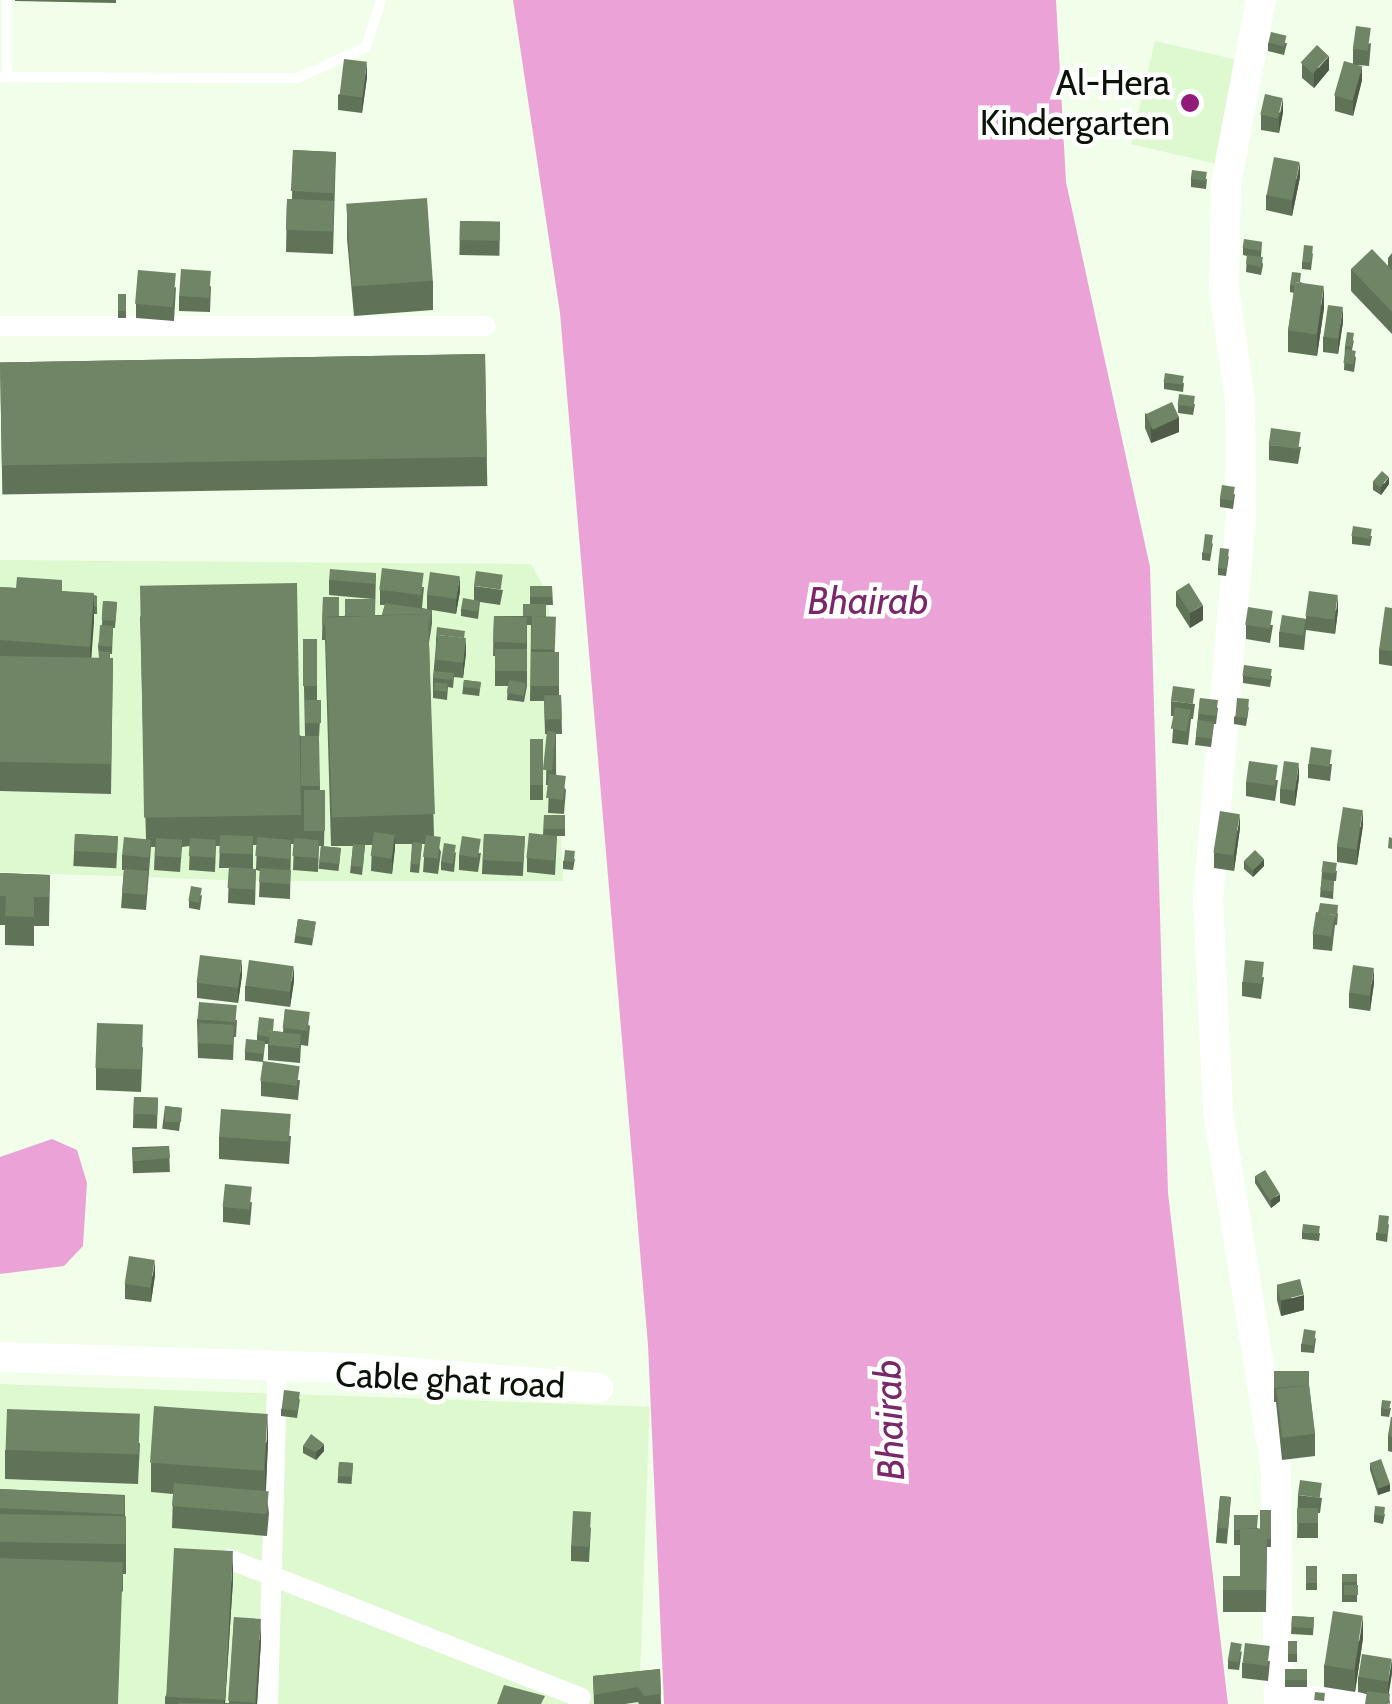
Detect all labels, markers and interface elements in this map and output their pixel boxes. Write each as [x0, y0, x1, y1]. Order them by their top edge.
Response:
place label: Al-Hera Kindergarten [980, 62, 1170, 144]
marker: Al-Hera Kindergarten [1179, 92, 1201, 114]
water label: Bhairab [808, 578, 928, 624]
street label: Cable ghat road [334, 1353, 566, 1407]
water label: Bhairab [864, 1359, 914, 1481]

